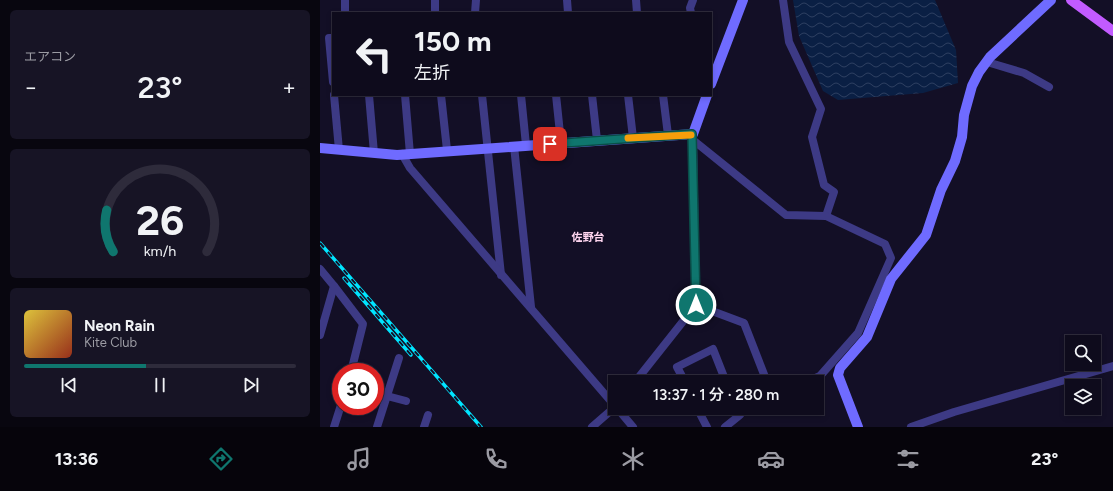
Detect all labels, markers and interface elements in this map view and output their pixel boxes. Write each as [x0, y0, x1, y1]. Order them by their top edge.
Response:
text: 150 m [414, 24, 491, 58]
icon: left [348, 28, 400, 80]
text: エアコン [24, 49, 76, 64]
text: 左折 [414, 62, 450, 84]
text: 23° [138, 69, 182, 106]
text: − [24, 74, 38, 101]
text: + [282, 74, 296, 101]
pin [533, 127, 567, 161]
icon: arrive [539, 133, 561, 155]
text: 26 [136, 194, 184, 244]
district label: 佐野台 [572, 231, 605, 244]
text: km/h [144, 241, 176, 259]
position arrow [675, 284, 717, 326]
text: Neon Rain [84, 317, 155, 335]
text: Kite Club [84, 335, 137, 350]
map controls [1065, 335, 1101, 415]
button: search [1065, 335, 1101, 371]
speed limit sign: 30 [332, 363, 384, 415]
icon: previous [58, 374, 80, 396]
icon: pause [149, 374, 171, 396]
icon: next [240, 374, 262, 396]
button: layers [1065, 379, 1101, 415]
text: 13:37 · 1 分 · 280 m [653, 386, 779, 404]
icon: directions [207, 445, 235, 473]
icon: music [345, 445, 373, 473]
icon: phone [482, 445, 510, 473]
icon: climate [619, 445, 647, 473]
icon: car [757, 445, 785, 473]
icon: filters [894, 445, 922, 473]
text: 13:36 [55, 448, 98, 470]
text: 23° [1031, 448, 1058, 470]

